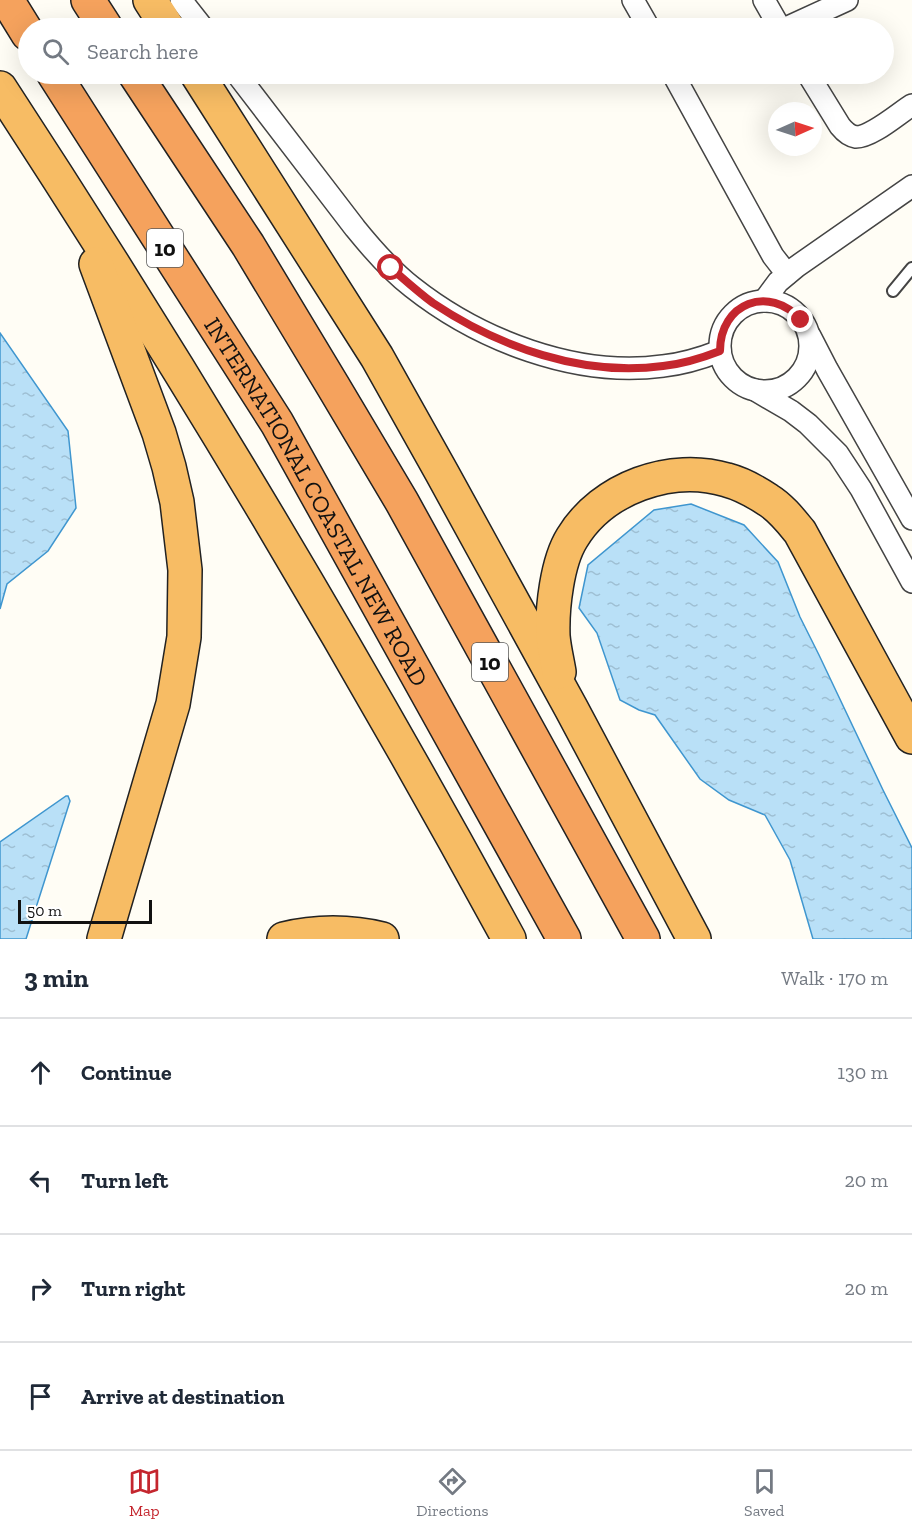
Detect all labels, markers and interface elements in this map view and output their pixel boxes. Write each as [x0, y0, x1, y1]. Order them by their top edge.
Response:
search box [18, 18, 894, 84]
icon: search [39, 35, 72, 68]
text: Search here [87, 38, 198, 65]
north arrow [768, 102, 822, 156]
road number: 10 [147, 229, 183, 267]
route start [377, 254, 403, 280]
route end [787, 306, 813, 332]
street label: INTERNATIONAL COASTAL NEW ROAD [199, 312, 435, 691]
road number: 10 [472, 643, 508, 681]
scale bar [18, 897, 152, 924]
text: 50 m [27, 901, 62, 920]
text: 3 min [24, 962, 89, 994]
text: Walk · 170 m [781, 966, 888, 990]
icon: ahead [24, 1056, 57, 1089]
text: Continue [81, 1059, 172, 1086]
text: 130 m [837, 1060, 888, 1084]
icon: left [24, 1164, 57, 1197]
text: Turn left [81, 1167, 168, 1194]
text: 20 m [844, 1168, 888, 1192]
icon: right [24, 1272, 57, 1305]
text: Turn right [81, 1275, 185, 1302]
text: 20 m [844, 1276, 888, 1300]
icon: arrive [24, 1380, 57, 1413]
text: Arrive at destination [81, 1383, 284, 1410]
tab: Map [128, 1465, 161, 1520]
tab: Directions [416, 1465, 489, 1520]
tab: Saved [744, 1465, 784, 1520]

